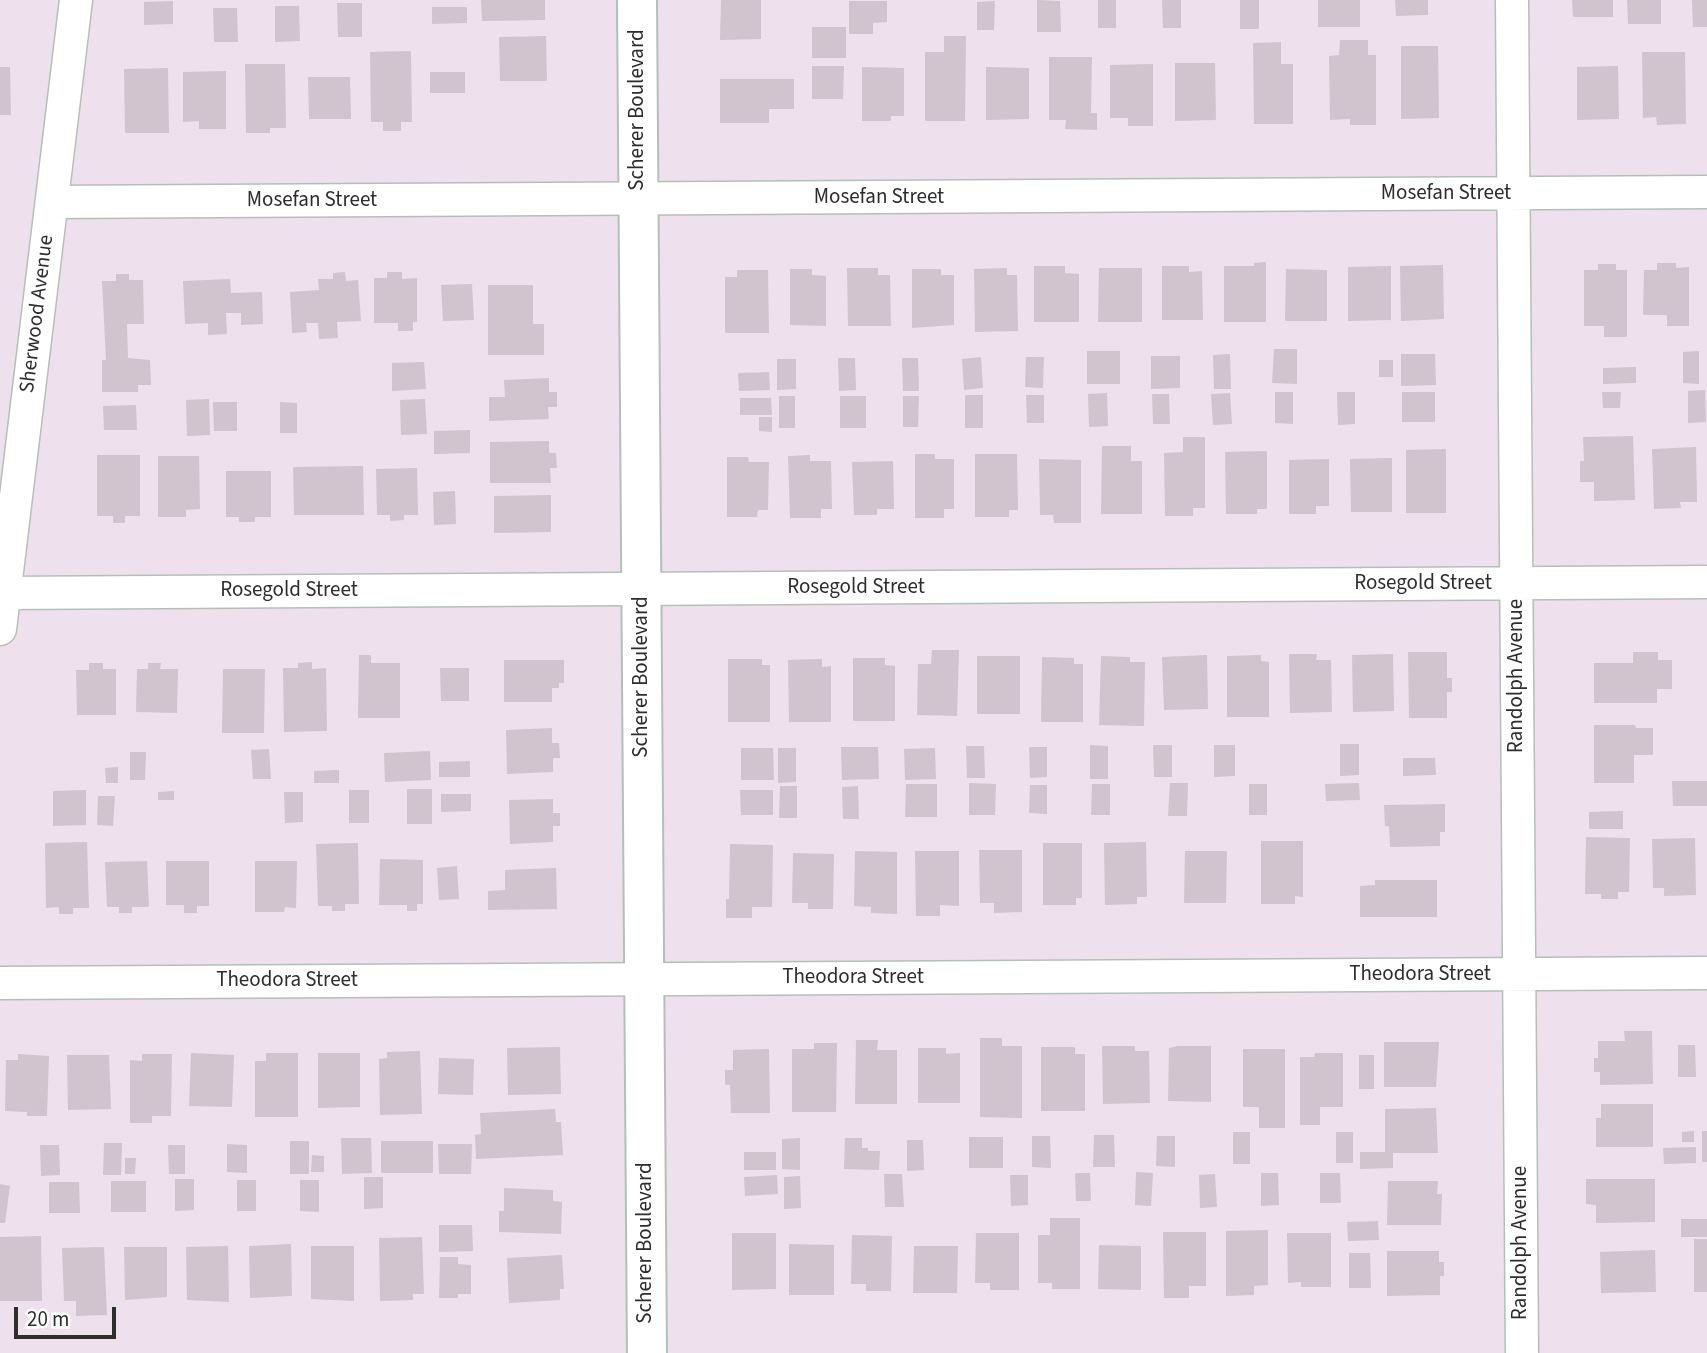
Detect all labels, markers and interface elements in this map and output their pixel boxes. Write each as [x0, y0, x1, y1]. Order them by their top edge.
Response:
street label: Scherer Boulevard [625, 29, 651, 191]
street label: Mosefan Street [1381, 181, 1511, 207]
street label: Mosefan Street [814, 185, 944, 211]
street label: Mosefan Street [247, 188, 377, 214]
street label: Sherwood Avenue [16, 234, 60, 394]
street label: Rosegold Street [1354, 571, 1492, 597]
street label: Rosegold Street [787, 575, 925, 601]
street label: Rosegold Street [220, 578, 358, 604]
street label: Scherer Boulevard [629, 596, 655, 758]
street label: Randolph Avenue [1504, 599, 1530, 753]
street label: Theodora Street [1349, 962, 1491, 988]
street label: Theodora Street [782, 965, 924, 991]
street label: Theodora Street [216, 968, 358, 994]
street label: Scherer Boulevard [633, 1162, 659, 1324]
street label: Randolph Avenue [1508, 1166, 1534, 1320]
scale bar [18, 1294, 119, 1338]
text: 20 m [27, 1304, 69, 1334]

